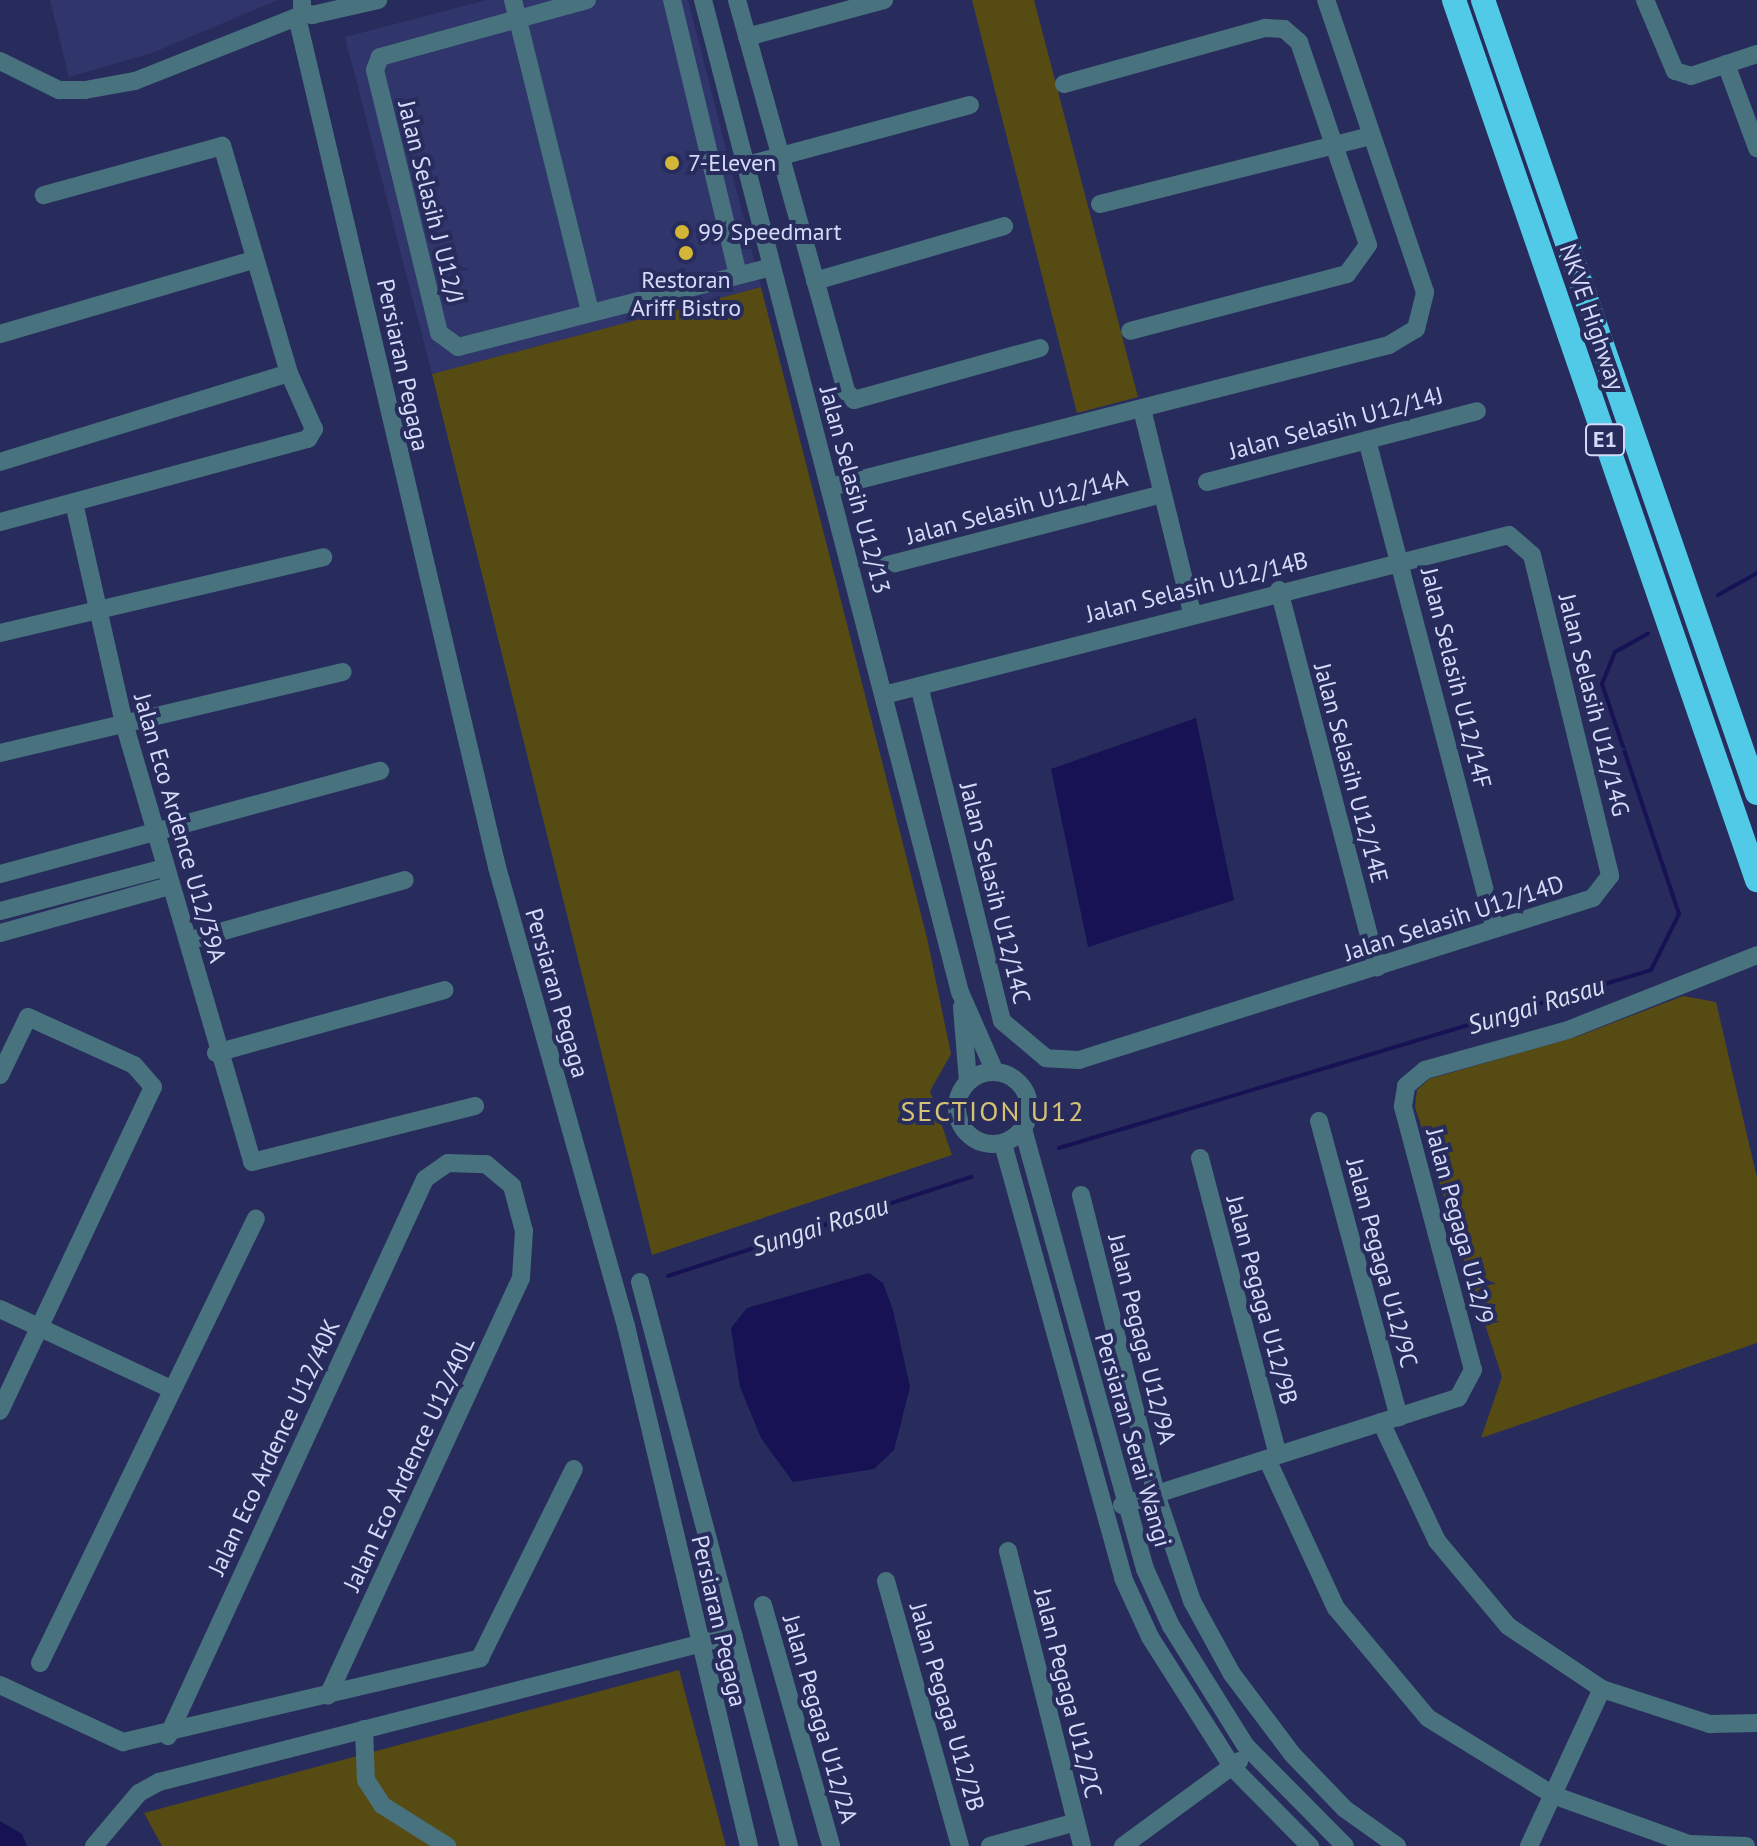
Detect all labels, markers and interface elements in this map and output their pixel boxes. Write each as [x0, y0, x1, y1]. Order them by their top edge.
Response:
street label: Jalan Selasih J U12/J [392, 98, 470, 306]
place label: 7-Eleven [688, 149, 776, 177]
marker: 7-Eleven [663, 154, 681, 172]
place label: 99 Speedmart [698, 218, 842, 246]
marker: 99 Speedmart [673, 223, 691, 241]
street label: NKVE Highway [1553, 240, 1631, 394]
marker: Restoran Ariff Bistro [677, 244, 695, 262]
place label: Restoran Ariff Bistro [631, 266, 741, 322]
street label: Persiaran Pegaga [371, 276, 435, 454]
street label: Jalan Selasih U12/14J [1226, 381, 1446, 465]
street label: Jalan Selasih U12/13 [813, 383, 897, 597]
road number: E1 [1585, 422, 1625, 458]
street label: Jalan Selasih U12/14A [903, 464, 1131, 550]
street label: Jalan Selasih U12/14B [1083, 545, 1311, 629]
street label: Jalan Selasih U12/14F [1415, 565, 1497, 791]
street label: Jalan Selasih U12/14G [1552, 591, 1636, 819]
street label: Jalan Selasih U12/14E [1308, 660, 1394, 886]
street label: Jalan Eco Ardence U12/39A [128, 690, 232, 966]
street label: Jalan Selasih U12/14C [954, 779, 1036, 1007]
street label: Jalan Selasih U12/14D [1340, 869, 1568, 967]
street label: Persiaran Pegaga [519, 905, 595, 1081]
water label: Sungai Rasau [1464, 969, 1608, 1041]
district label: SECTION U12 [900, 1094, 1086, 1128]
street label: Jalan Pegaga U12/9 [1420, 1125, 1500, 1327]
street label: Jalan Pegaga U12/9C [1340, 1155, 1424, 1371]
water label: Sungai Rasau [748, 1189, 892, 1263]
street label: Jalan Pegaga U12/9B [1220, 1192, 1304, 1408]
street label: Jalan Pegaga U12/9A [1102, 1231, 1182, 1447]
street label: Jalan Eco Ardence U12/40K [202, 1314, 346, 1580]
street label: Persiaran Serai Wangi [1089, 1329, 1177, 1551]
street label: Jalan Eco Ardence U12/40L [337, 1332, 481, 1596]
street label: Persiaran Pegaga [685, 1532, 753, 1710]
street label: Jalan Pegaga U12/2C [1028, 1585, 1108, 1801]
street label: Jalan Pegaga U12/2B [903, 1600, 991, 1814]
street label: Jalan Pegaga U12/2A [776, 1612, 864, 1826]

